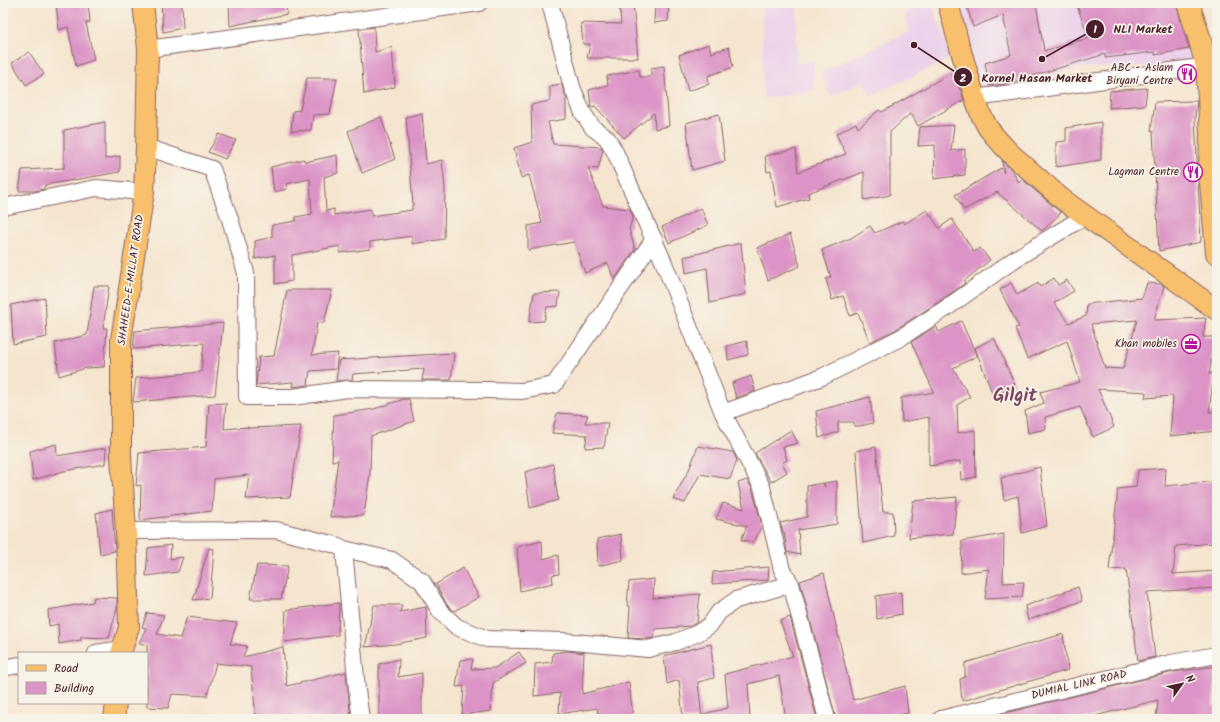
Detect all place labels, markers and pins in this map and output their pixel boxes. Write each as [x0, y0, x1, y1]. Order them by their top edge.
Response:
callout: NLI Market [1085, 17, 1180, 41]
place label: ABC - Aslam Biryani Centre [1106, 59, 1173, 90]
restaurant icon: ABC - Aslam Biryani Centre [1176, 63, 1198, 85]
callout: Kornel Hasan Market [953, 65, 1100, 89]
restaurant icon: Lagman Centre [1182, 161, 1204, 183]
place label: Lagman Centre [1108, 163, 1179, 181]
office icon: Khan mobiles [1180, 333, 1202, 355]
place label: Khan mobiles [1115, 335, 1177, 353]

